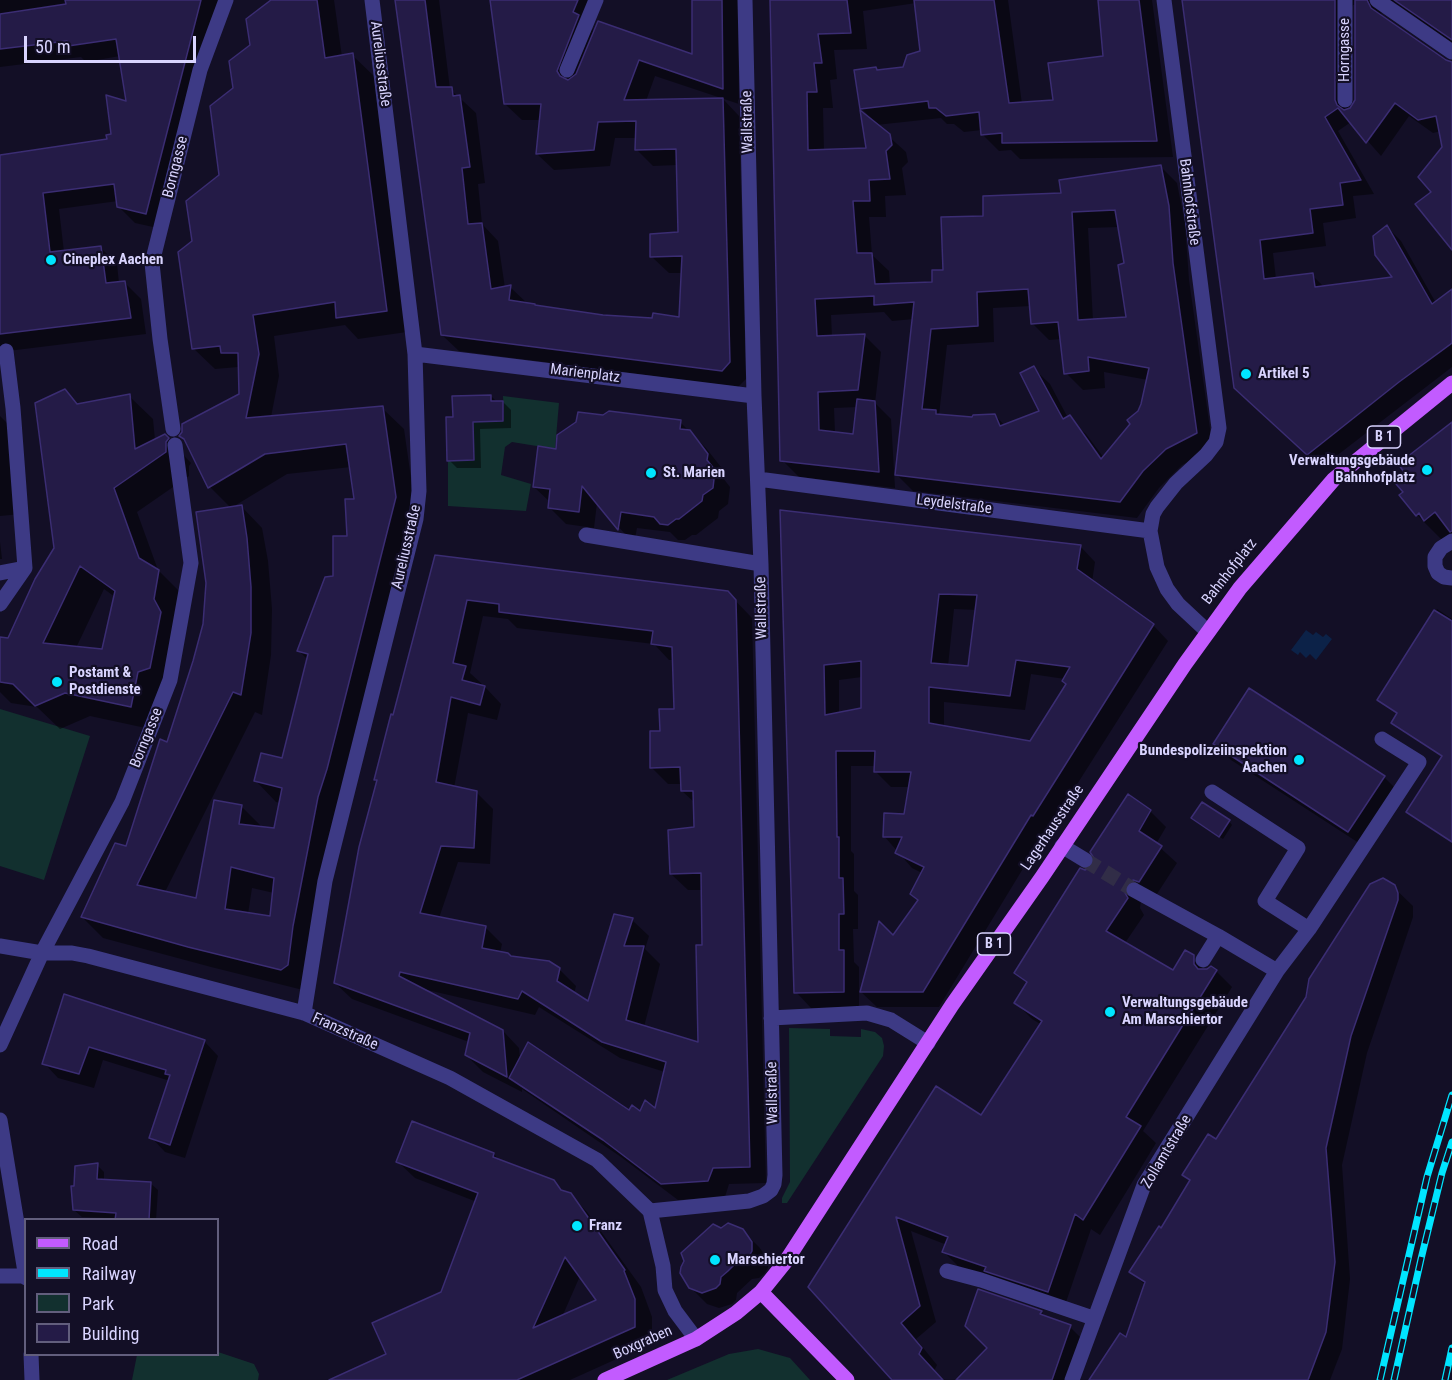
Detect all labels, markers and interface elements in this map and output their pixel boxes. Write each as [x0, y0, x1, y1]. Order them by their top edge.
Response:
street label: Horngasse [1336, 18, 1354, 82]
street label: Aureliusstraße [366, 20, 394, 108]
scale bar [27, 24, 200, 62]
text: 50 m [35, 36, 70, 57]
street label: Wallstraße [738, 90, 758, 154]
street label: Borngasse [160, 134, 192, 200]
street label: Bahnhofstraße [1175, 158, 1203, 246]
place label: Cineplex Aachen [63, 251, 163, 269]
marker: Cineplex Aachen [44, 253, 58, 267]
street label: Marienplatz [549, 361, 621, 387]
place label: Artikel 5 [1258, 365, 1310, 383]
marker: Artikel 5 [1239, 367, 1253, 381]
road number: B 1 [1368, 426, 1400, 448]
place label: Verwaltungsgebäude Bahnhofplatz [1289, 452, 1415, 487]
marker: Verwaltungsgebäude Bahnhofplatz [1420, 463, 1434, 477]
place label: St. Marien [663, 464, 725, 482]
marker: St. Marien [644, 466, 658, 480]
street label: Leydelstraße [915, 491, 993, 519]
street label: Aureliusstraße [389, 503, 425, 591]
street label: Bahnhofplatz [1199, 536, 1261, 608]
street label: Wallstraße [752, 576, 772, 640]
place label: Postamt & Postdienste [69, 664, 141, 699]
marker: Postamt & Postdienste [50, 675, 64, 689]
street label: Borngasse [127, 705, 167, 771]
place label: Bundespolizeiinspektion Aachen [1139, 742, 1287, 777]
marker: Bundespolizeiinspektion Aachen [1292, 753, 1306, 767]
street label: Lagerhausstraße [1018, 782, 1088, 874]
road number: B 1 [978, 933, 1010, 955]
place label: Verwaltungsgebäude Am Marschiertor [1122, 994, 1248, 1029]
marker: Verwaltungsgebäude Am Marschiertor [1103, 1005, 1117, 1019]
street label: Franzstraße [309, 1010, 381, 1054]
street label: Wallstraße [763, 1061, 783, 1125]
street label: Zollamtstraße [1138, 1112, 1196, 1192]
place label: Franz [589, 1217, 622, 1235]
legend [24, 1218, 219, 1356]
marker: Franz [570, 1219, 584, 1233]
text: Road [82, 1233, 118, 1254]
place label: Marschiertor [727, 1251, 805, 1269]
marker: Marschiertor [708, 1253, 722, 1267]
text: Railway [82, 1263, 136, 1284]
text: Park [82, 1293, 114, 1314]
street label: Boxgraben [611, 1322, 675, 1364]
text: Building [82, 1323, 139, 1344]

